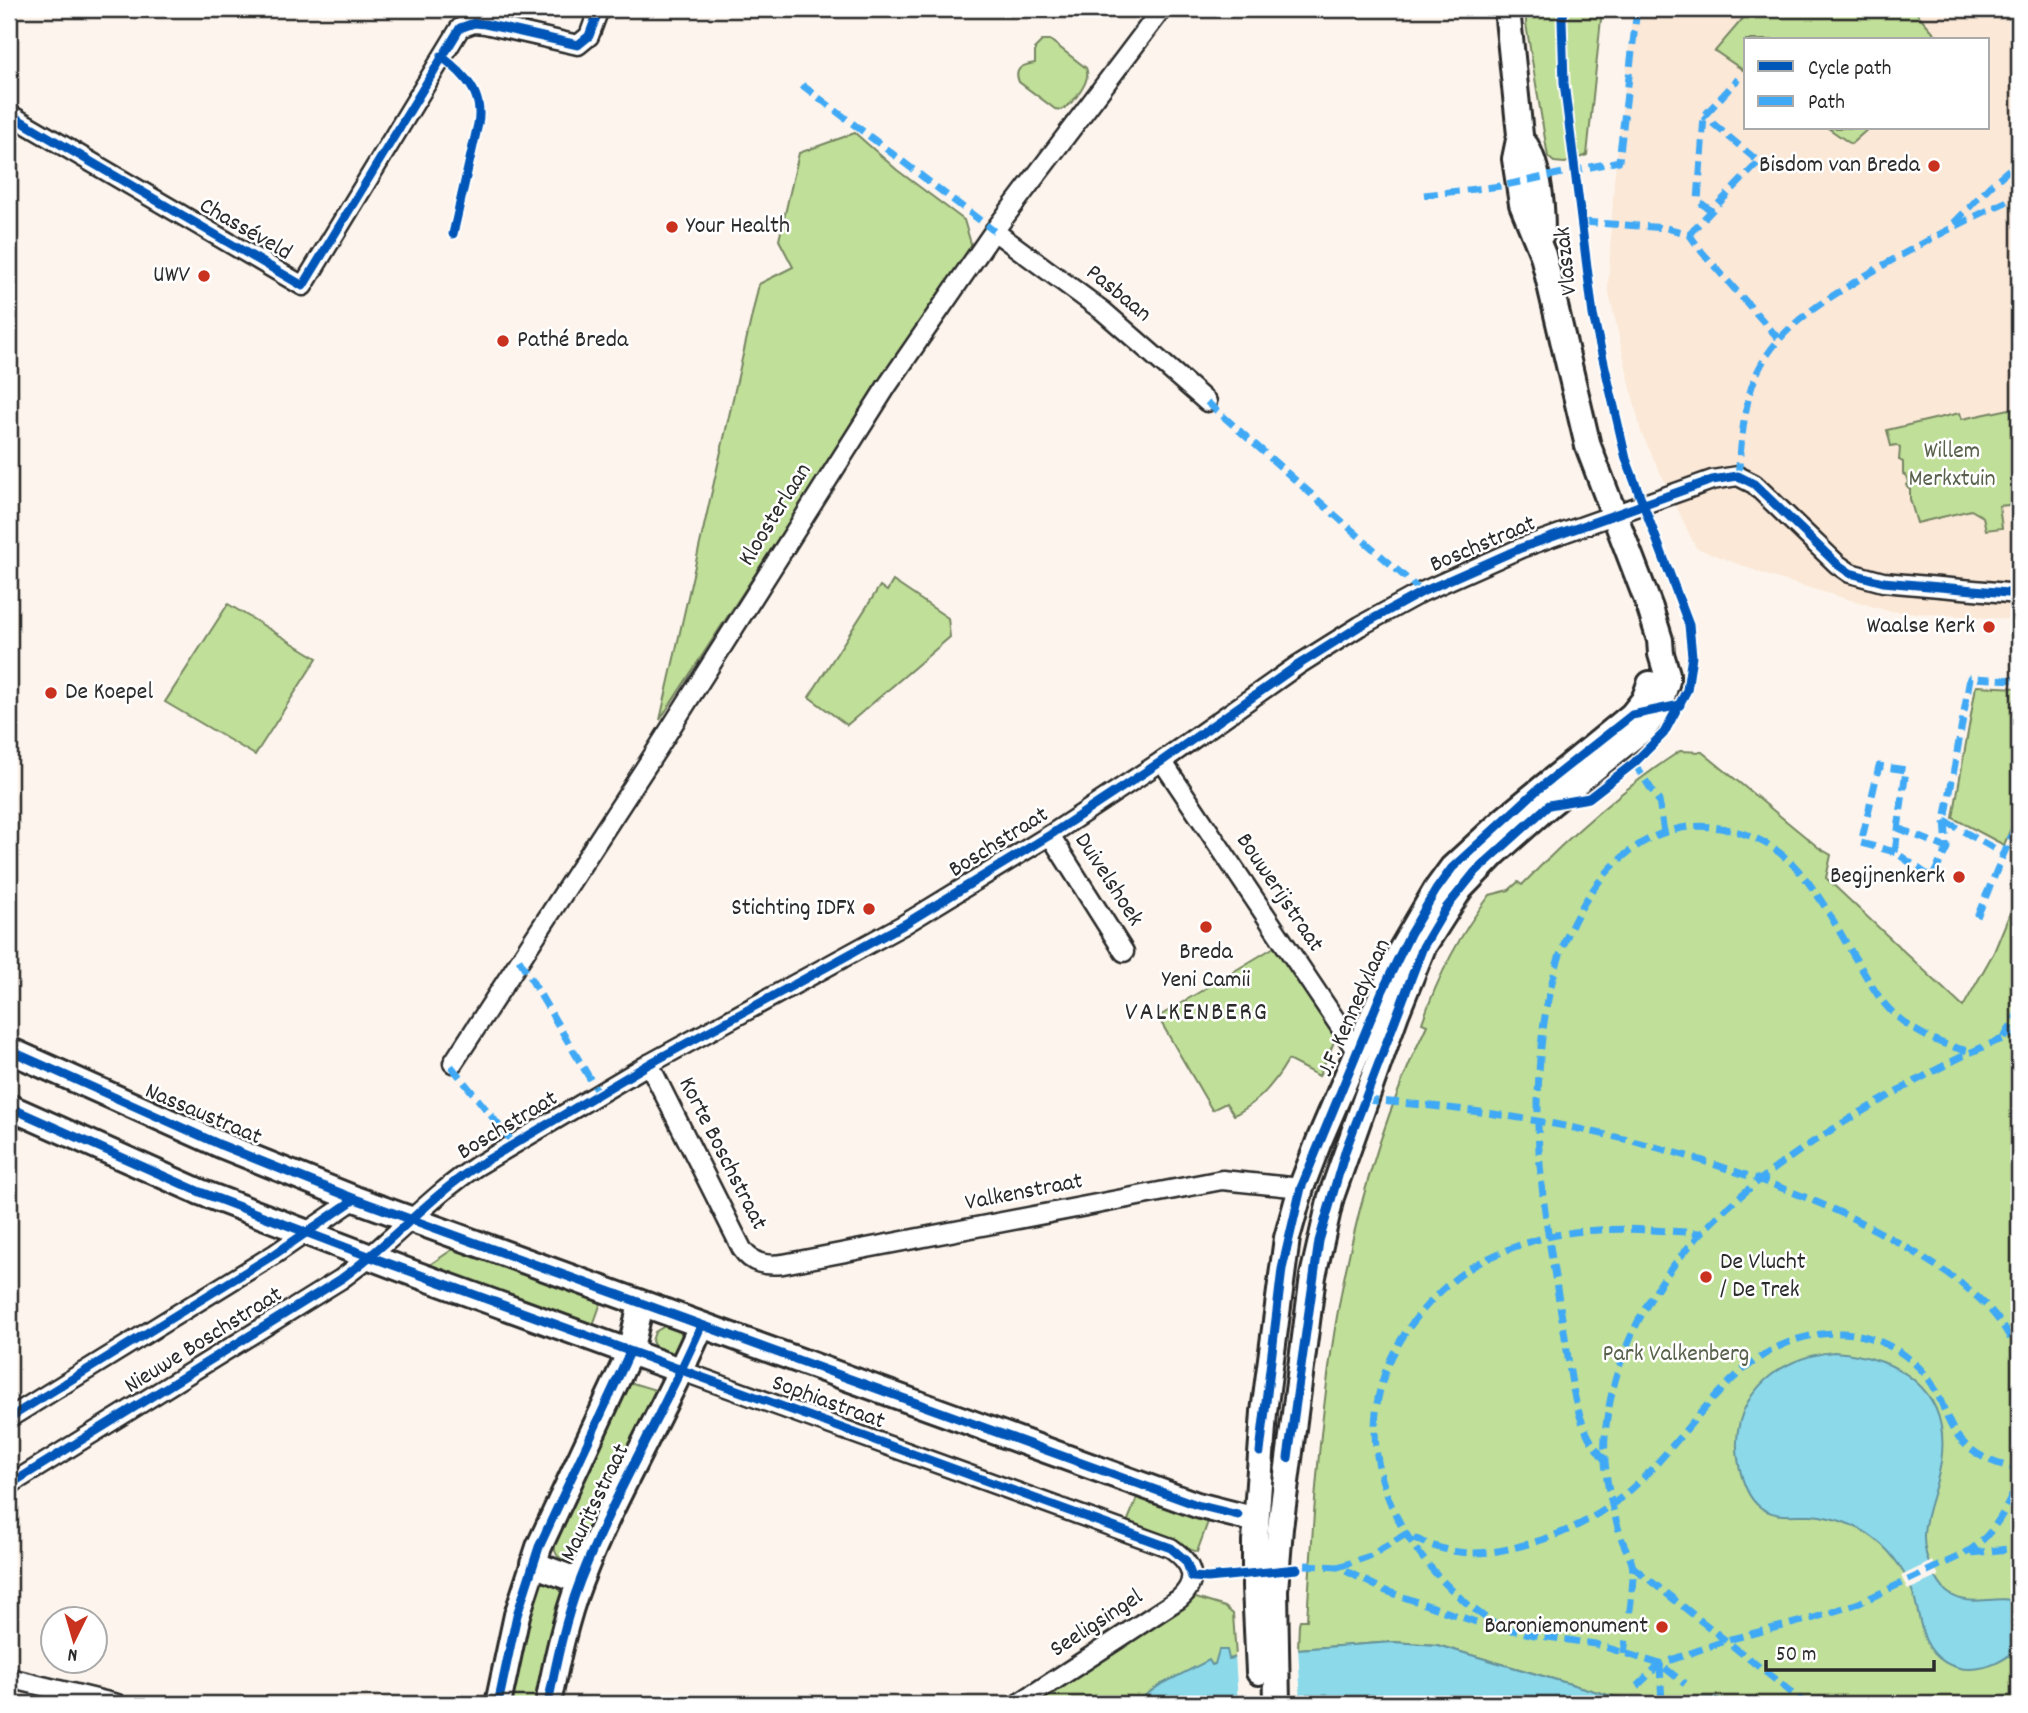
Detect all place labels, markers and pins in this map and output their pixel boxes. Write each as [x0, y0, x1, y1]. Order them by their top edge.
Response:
place label: Bisdom van Breda [1759, 149, 1921, 183]
marker: Bisdom van Breda [1926, 158, 1942, 174]
place label: Your Health [686, 210, 790, 244]
marker: Your Health [664, 219, 680, 235]
place label: UWV [153, 259, 190, 293]
marker: UWV [196, 268, 212, 284]
place label: Pathé Breda [517, 324, 629, 358]
marker: Pathé Breda [495, 333, 511, 349]
place label: Waalse Kerk [1866, 610, 1975, 644]
marker: Waalse Kerk [1981, 619, 1997, 635]
place label: De Koepel [65, 676, 153, 710]
marker: De Koepel [43, 685, 59, 701]
place label: Begijnenkerk [1830, 860, 1945, 894]
marker: Begijnenkerk [1951, 869, 1967, 885]
place label: Stichting IDFX [731, 892, 855, 926]
marker: Stichting IDFX [861, 901, 877, 917]
marker: Breda Yeni Camii [1198, 919, 1214, 935]
place label: Breda Yeni Camii [1162, 936, 1250, 998]
place label: De Vlucht / De Trek [1720, 1246, 1806, 1308]
marker: De Vlucht / De Trek [1698, 1269, 1714, 1285]
place label: Baroniemonument [1484, 1610, 1648, 1644]
marker: Baroniemonument [1654, 1619, 1670, 1635]

